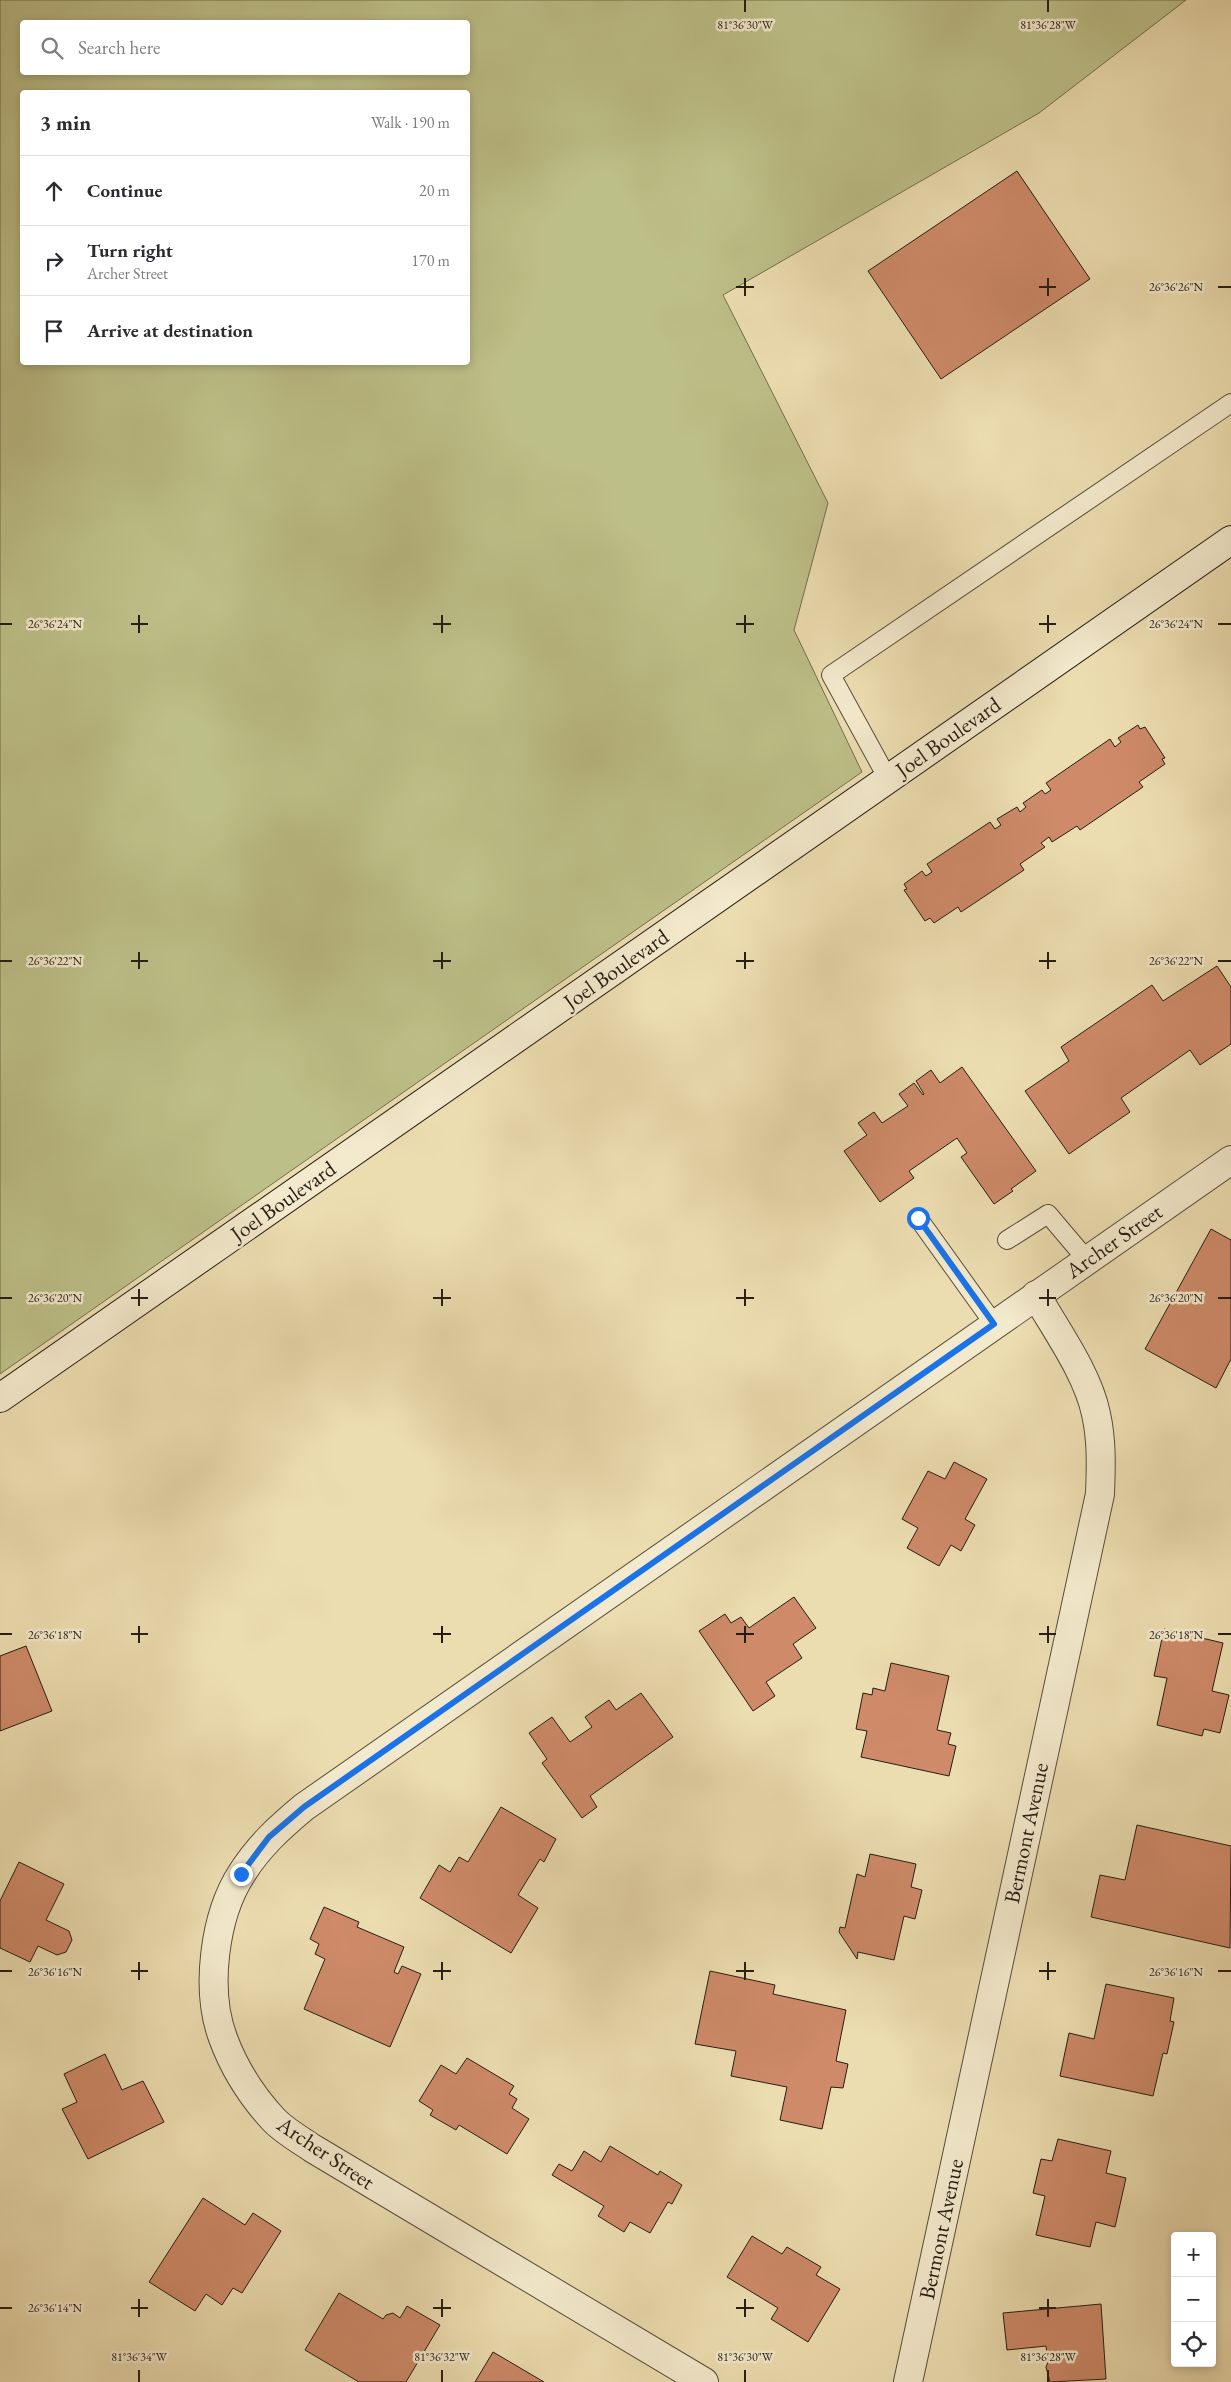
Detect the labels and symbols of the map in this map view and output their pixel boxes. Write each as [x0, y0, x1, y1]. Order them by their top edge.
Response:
text: 81°36'30"W [717, 17, 774, 33]
text: 81°36'28"W [1020, 17, 1077, 33]
text: 26°36'26"N [1149, 279, 1203, 295]
text: 26°36'24"N [28, 616, 82, 632]
text: 26°36'24"N [1149, 616, 1203, 632]
street label: Joel Boulevard [888, 690, 1007, 785]
street label: Joel Boulevard [556, 922, 675, 1017]
text: 26°36'22"N [28, 953, 82, 969]
text: 26°36'22"N [1149, 953, 1203, 969]
street label: Joel Boulevard [223, 1154, 342, 1249]
street label: Archer Street [1059, 1197, 1168, 1285]
route start [907, 1207, 930, 1230]
text: 26°36'20"N [28, 1290, 82, 1306]
text: 26°36'20"N [1149, 1290, 1203, 1306]
text: 26°36'18"N [28, 1627, 82, 1643]
text: 26°36'18"N [1149, 1627, 1203, 1643]
street label: Bermont Avenue [997, 1760, 1055, 1906]
route end [230, 1863, 253, 1886]
text: 26°36'16"N [28, 1964, 82, 1980]
text: 26°36'16"N [1149, 1964, 1203, 1980]
street label: Archer Street [271, 2109, 380, 2196]
street label: Bermont Avenue [912, 2156, 970, 2302]
text: 26°36'14"N [28, 2300, 82, 2316]
text: 81°36'34"W [111, 2349, 168, 2365]
text: 81°36'32"W [414, 2349, 471, 2365]
text: 81°36'30"W [717, 2349, 774, 2365]
text: 81°36'28"W [1020, 2349, 1077, 2365]

